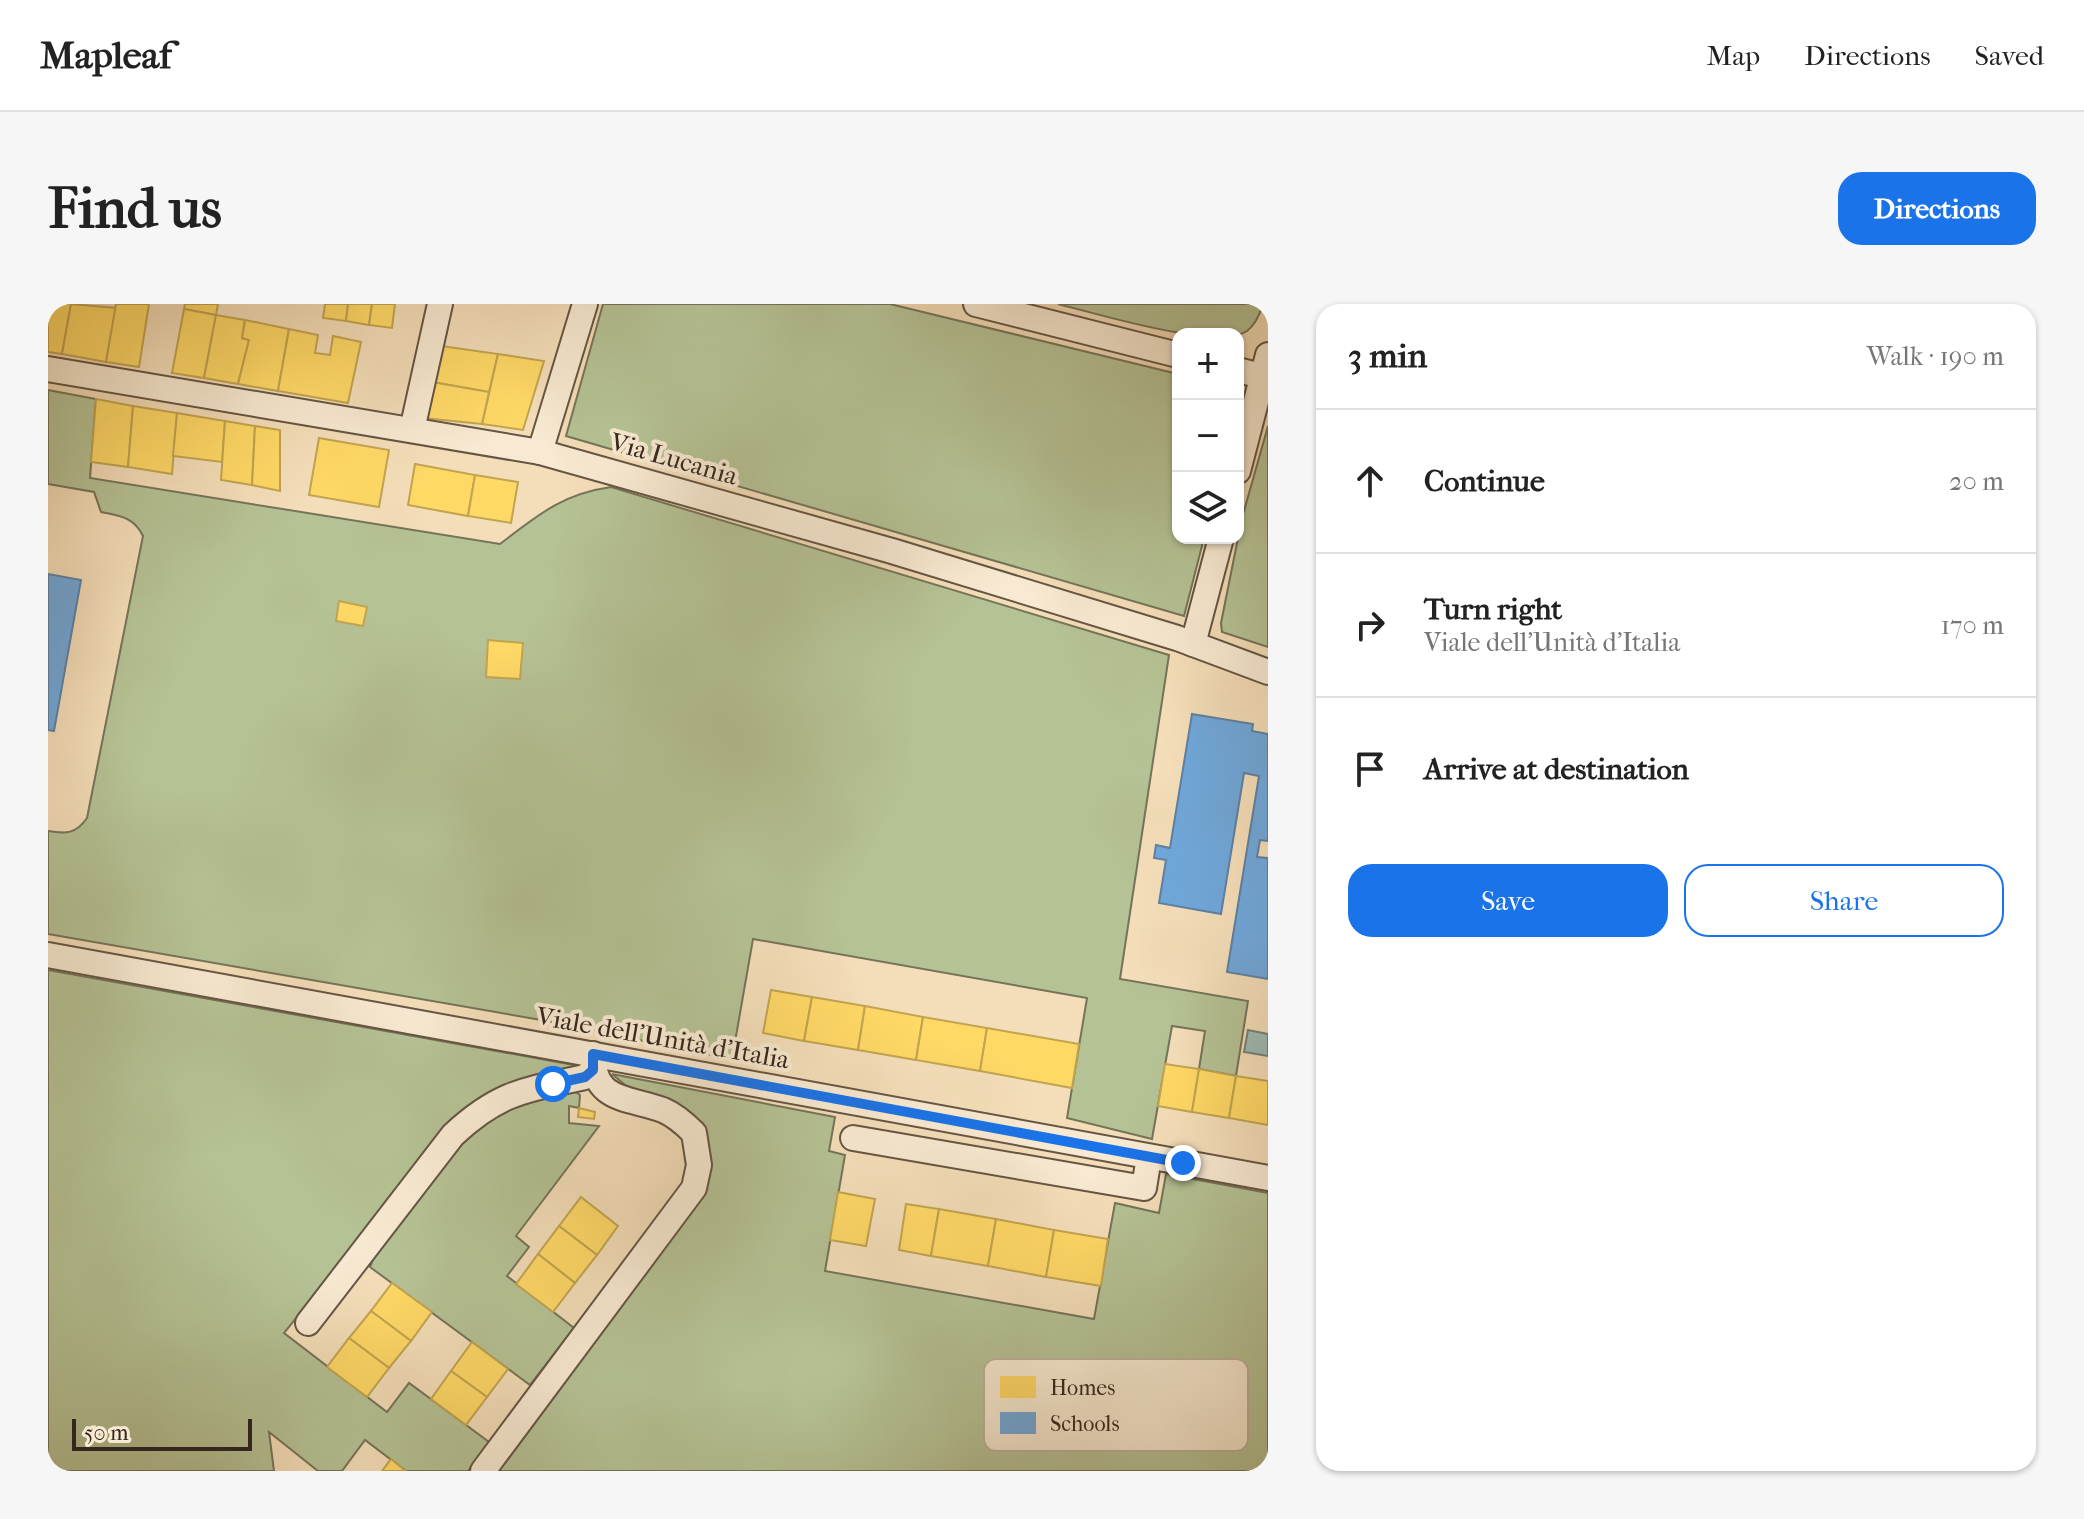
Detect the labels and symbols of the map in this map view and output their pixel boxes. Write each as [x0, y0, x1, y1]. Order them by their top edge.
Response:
street label: Via Lucania [606, 426, 742, 492]
street label: Viale dell'Unità d'Italia [533, 1000, 793, 1076]
route start [535, 1066, 571, 1102]
route end [1165, 1145, 1201, 1181]
legend [984, 1359, 1248, 1451]
text: Homes [1050, 1375, 1115, 1401]
text: Schools [1050, 1411, 1120, 1437]
scale bar [72, 1415, 252, 1451]

